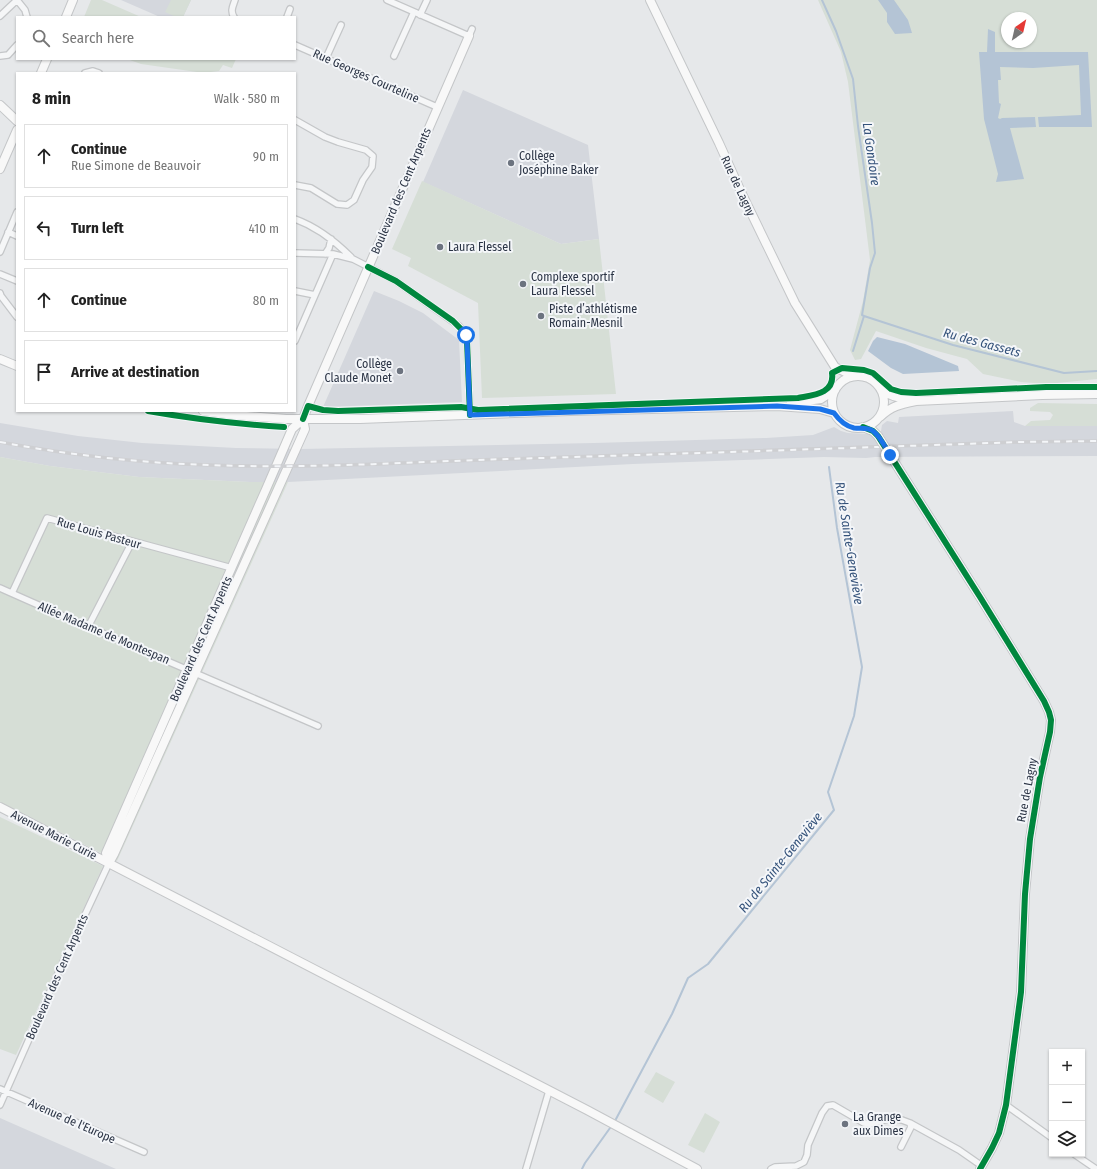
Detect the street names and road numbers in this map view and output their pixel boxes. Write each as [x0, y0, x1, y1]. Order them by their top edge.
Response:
street label: Rue Georges Courteline [311, 46, 421, 106]
street label: Boulevard des Cent Arpents [368, 126, 434, 256]
street label: Rue de Lagny [718, 154, 758, 219]
street label: Rue Louis Pasteur [55, 514, 143, 552]
street label: Boulevard des Cent Arpents [167, 574, 235, 704]
street label: Allée Madame de Montespan [36, 599, 172, 667]
street label: Rue de Lagny [1014, 756, 1040, 823]
street label: Avenue Marie Curie [9, 807, 99, 863]
street label: Boulevard des Cent Arpents [23, 912, 91, 1042]
street label: Avenue de l'Europe [26, 1096, 118, 1146]

